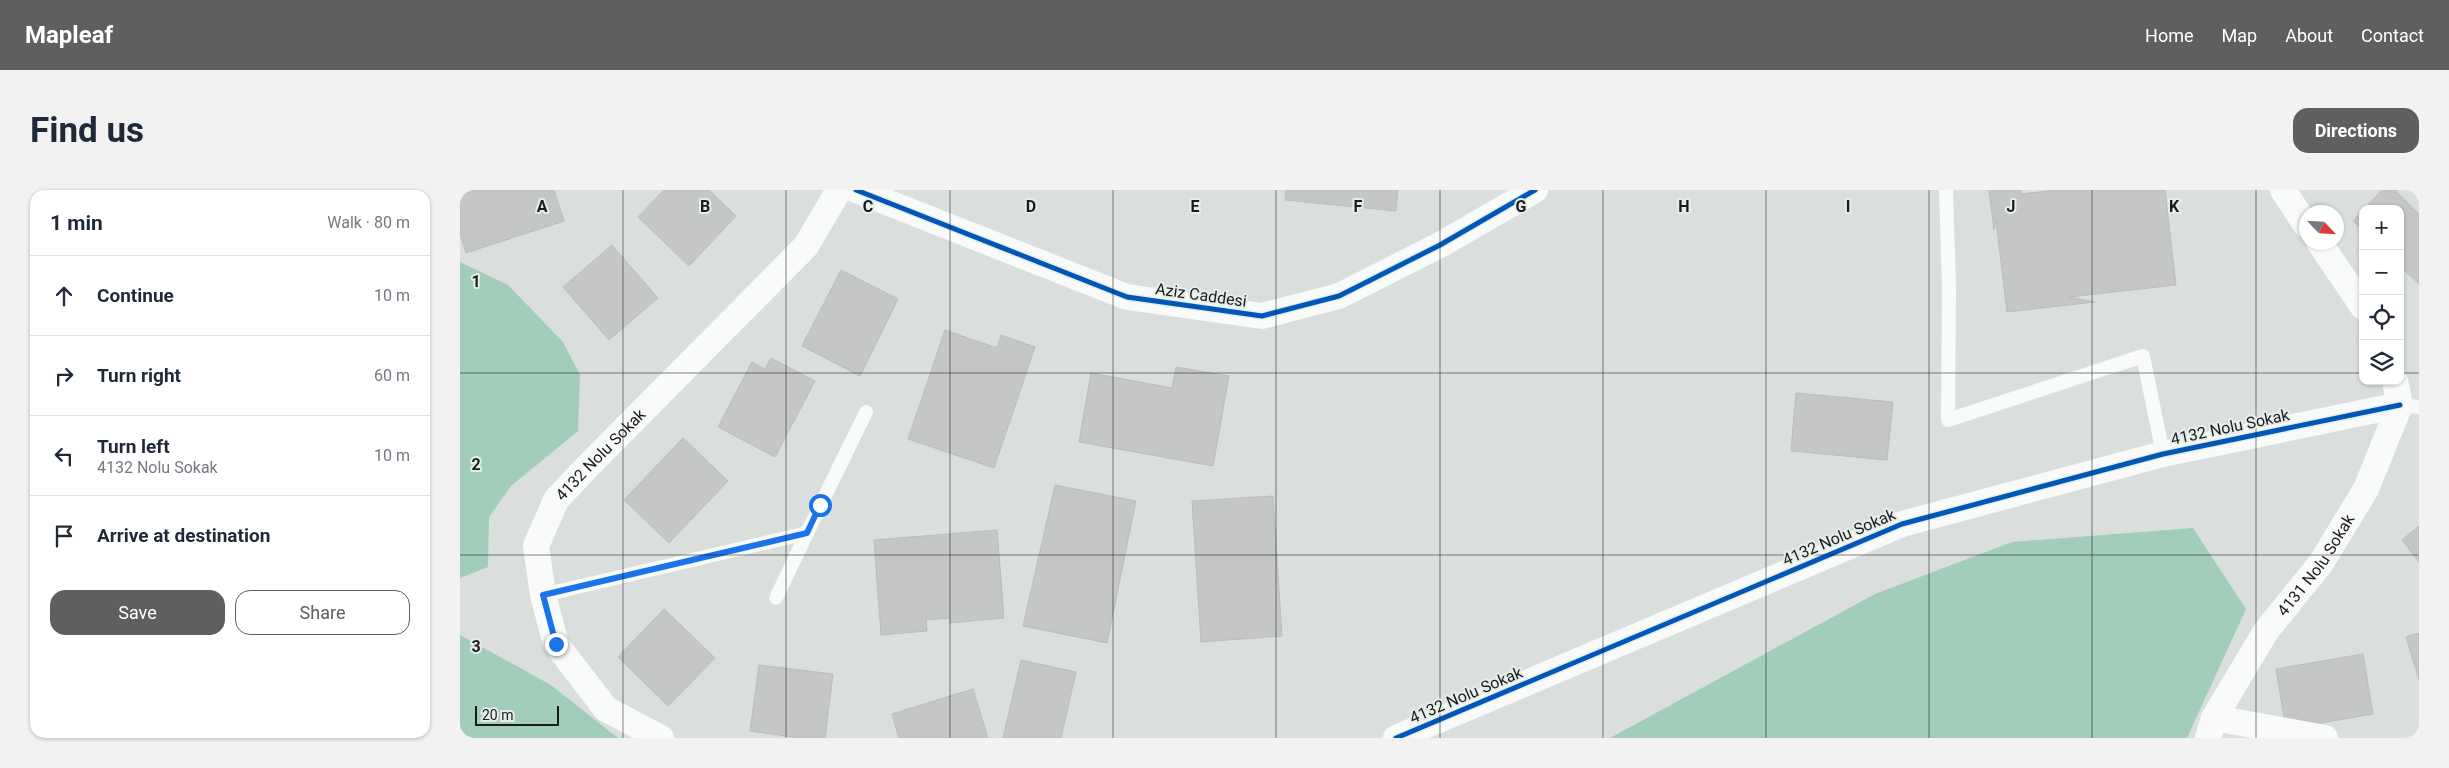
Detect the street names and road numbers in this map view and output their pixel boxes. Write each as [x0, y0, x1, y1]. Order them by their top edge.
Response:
street label: Aziz Caddesi [1154, 279, 1248, 311]
street label: 4132 Nolu Sokak [551, 404, 650, 504]
street label: 4132 Nolu Sokak [2169, 405, 2292, 449]
street label: 4132 Nolu Sokak [1780, 504, 1899, 569]
street label: 4131 Nolu Sokak [2273, 510, 2359, 620]
street label: 4132 Nolu Sokak [1407, 662, 1526, 727]

